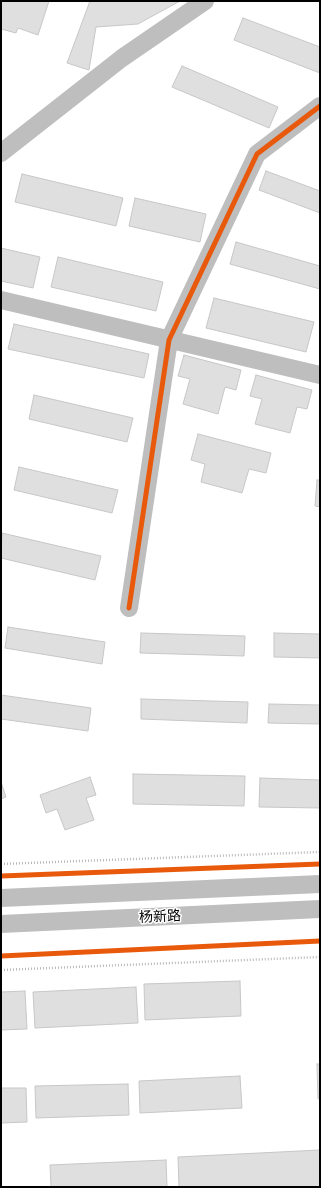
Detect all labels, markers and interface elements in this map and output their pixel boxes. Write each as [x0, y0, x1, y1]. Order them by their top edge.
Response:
street label: 杨新路 [139, 908, 181, 926]

